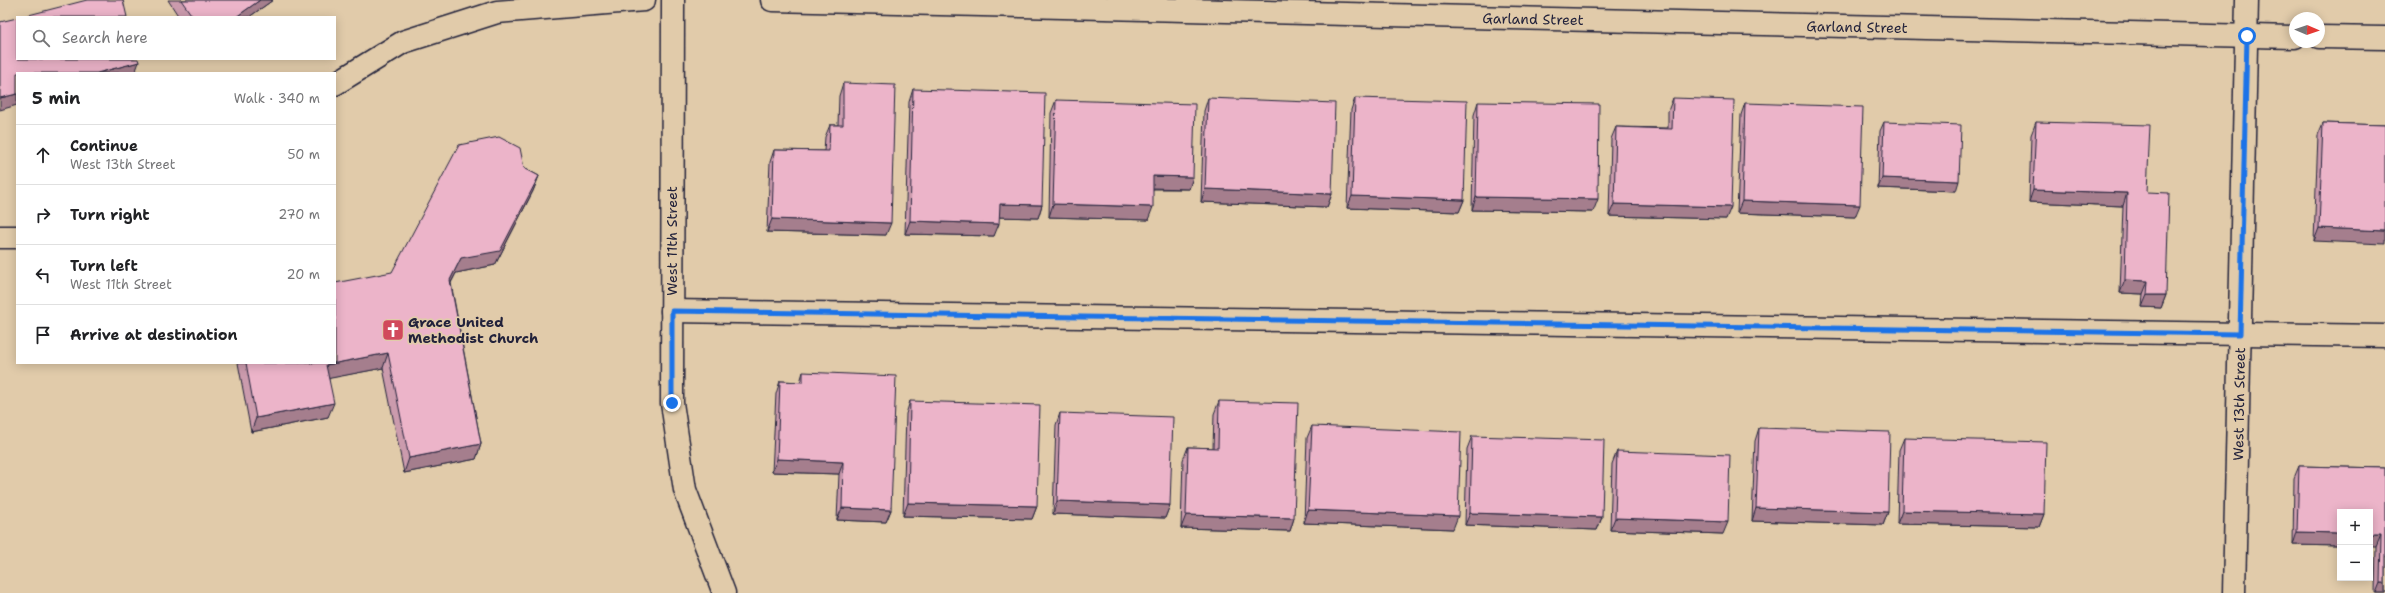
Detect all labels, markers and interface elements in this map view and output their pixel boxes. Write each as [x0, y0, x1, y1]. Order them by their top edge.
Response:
street label: Garland Street [1482, 9, 1584, 29]
north arrow [2289, 12, 2325, 48]
search box [16, 16, 336, 60]
street label: Garland Street [1806, 17, 1908, 37]
icon: search [30, 27, 52, 49]
route start [2238, 27, 2256, 45]
text: Search here [62, 28, 148, 48]
text: 5 min [32, 87, 80, 109]
text: Walk · 340 m [234, 90, 320, 107]
text: Continue [70, 136, 138, 156]
icon: ahead [32, 144, 54, 166]
text: 50 m [287, 146, 320, 163]
text: West 13th Street [70, 156, 175, 173]
street label: West 11th Street [663, 186, 681, 296]
icon: right [32, 204, 54, 226]
text: Turn right [70, 205, 150, 225]
text: 270 m [278, 206, 320, 223]
text: Turn left [70, 256, 138, 276]
icon: left [32, 264, 54, 286]
text: 20 m [287, 266, 320, 283]
text: West 11th Street [70, 276, 172, 293]
place label: Grace United Methodist Church [408, 313, 538, 347]
church icon: Grace United Methodist Church [380, 317, 406, 343]
icon: arrive [32, 324, 54, 346]
text: Arrive at destination [70, 325, 238, 345]
street label: West 13th Street [2229, 347, 2249, 461]
route end [663, 394, 681, 412]
map controls [2337, 509, 2373, 581]
button: + [2337, 509, 2373, 545]
button: − [2337, 545, 2373, 581]

